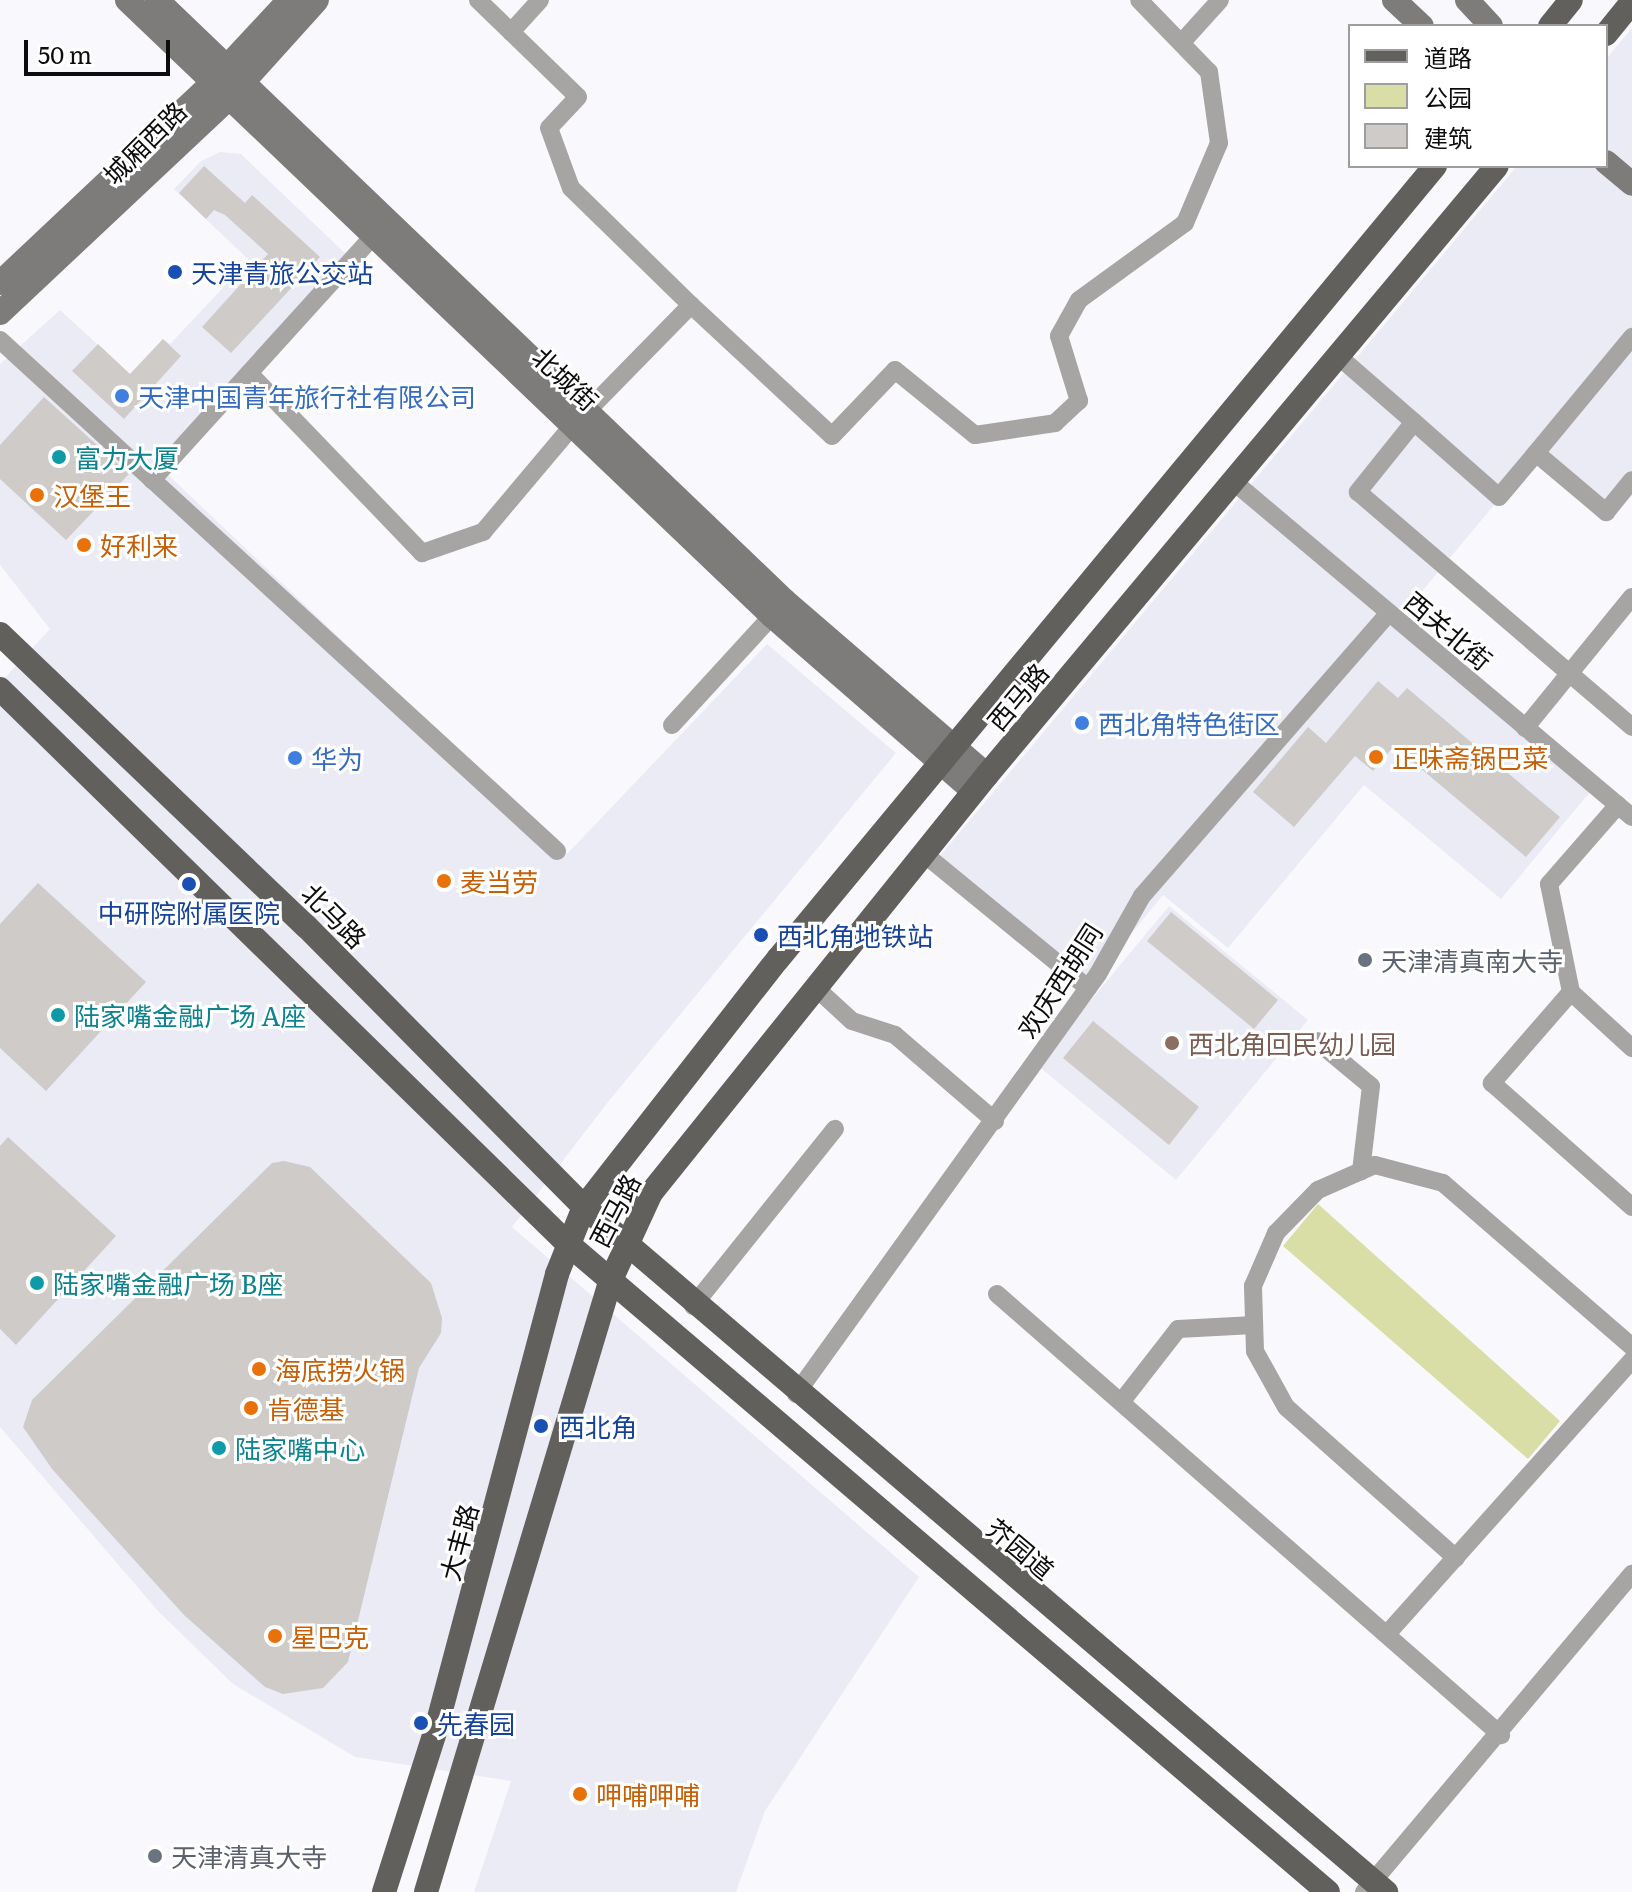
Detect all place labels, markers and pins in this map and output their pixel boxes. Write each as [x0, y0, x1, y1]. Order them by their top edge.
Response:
place label: 天津青旅公交站 [191, 256, 373, 288]
marker: 天津青旅公交站 [166, 263, 184, 281]
place label: 天津中国青年旅行社有限公司 [138, 380, 476, 412]
marker: 天津中国青年旅行社有限公司 [113, 387, 131, 405]
place label: 富力大厦 [75, 441, 179, 473]
marker: 富力大厦 [50, 448, 68, 466]
place label: 汉堡王 [53, 479, 131, 511]
marker: 汉堡王 [28, 486, 46, 504]
place label: 好利来 [100, 529, 178, 561]
marker: 好利来 [75, 536, 93, 554]
place label: 西北角特色街区 [1098, 707, 1280, 739]
marker: 西北角特色街区 [1073, 714, 1091, 732]
place label: 正味斋锅巴菜 [1392, 741, 1548, 773]
place label: 华为 [311, 742, 363, 774]
marker: 正味斋锅巴菜 [1367, 748, 1385, 766]
marker: 华为 [286, 749, 304, 767]
place label: 麦当劳 [460, 865, 538, 897]
marker: 麦当劳 [435, 872, 453, 890]
marker: 中研院附属医院 [180, 875, 198, 893]
place label: 中研院附属医院 [98, 896, 280, 928]
place label: 西北角地铁站 [777, 919, 933, 951]
marker: 西北角地铁站 [752, 926, 770, 944]
place label: 天津清真南大寺 [1381, 944, 1563, 976]
marker: 天津清真南大寺 [1356, 951, 1374, 969]
place label: 陆家嘴金融广场 A座 [74, 999, 306, 1031]
marker: 陆家嘴金融广场 A座 [49, 1006, 67, 1024]
place label: 西北角回民幼儿园 [1188, 1027, 1396, 1059]
marker: 西北角回民幼儿园 [1163, 1034, 1181, 1052]
place label: 陆家嘴金融广场 B座 [53, 1267, 283, 1299]
marker: 陆家嘴金融广场 B座 [28, 1274, 46, 1292]
place label: 海底捞火锅 [275, 1353, 405, 1385]
marker: 海底捞火锅 [250, 1360, 268, 1378]
place label: 肯德基 [267, 1392, 345, 1424]
marker: 肯德基 [242, 1399, 260, 1417]
place label: 西北角 [559, 1410, 637, 1442]
marker: 西北角 [530, 1415, 552, 1437]
place label: 陆家嘴中心 [235, 1432, 365, 1464]
marker: 陆家嘴中心 [210, 1439, 228, 1457]
place label: 星巴克 [291, 1620, 369, 1652]
marker: 星巴克 [266, 1627, 284, 1645]
place label: 先春园 [437, 1707, 515, 1739]
marker: 先春园 [412, 1714, 430, 1732]
place label: 呷哺呷哺 [596, 1778, 700, 1810]
marker: 呷哺呷哺 [571, 1785, 589, 1803]
place label: 天津清真大寺 [171, 1840, 327, 1872]
marker: 天津清真大寺 [146, 1847, 164, 1865]

